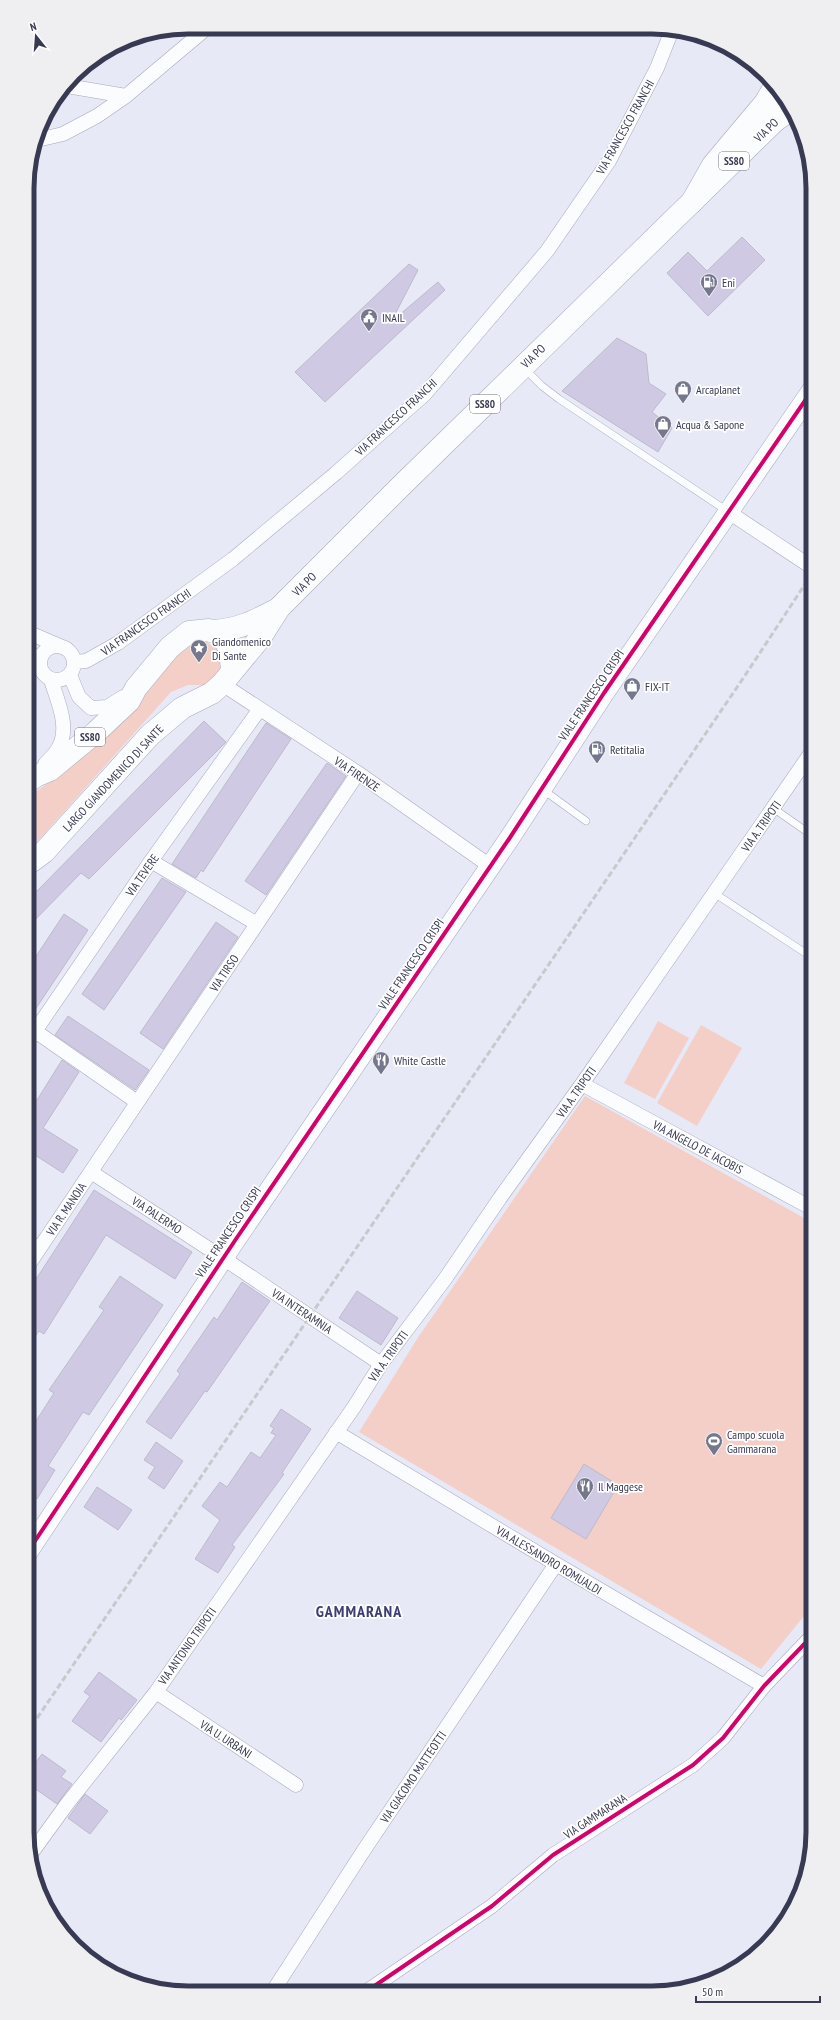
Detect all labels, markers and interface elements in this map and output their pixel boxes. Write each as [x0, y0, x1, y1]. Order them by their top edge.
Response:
north arrow [16, 16, 56, 56]
text: N [28, 19, 38, 34]
street label: VIA FRANCESCO FRANCHI [592, 77, 657, 178]
street label: VIA PO [750, 115, 782, 146]
road number: SS80 [719, 152, 749, 170]
fuel station icon: Eni [699, 272, 719, 297]
place label: Eni [722, 275, 735, 290]
public building icon: INAIL [359, 307, 379, 332]
place label: INAIL [382, 310, 405, 325]
street label: VIA PO [517, 341, 549, 372]
street label: VIA FRANCESCO FRANCHI [351, 375, 440, 459]
shop icon: Arcaplanet [673, 379, 693, 404]
place label: Arcaplanet [696, 382, 741, 397]
road number: SS80 [470, 395, 500, 413]
shop icon: Acqua & Sapone [653, 414, 673, 439]
place label: Acqua & Sapone [676, 417, 744, 432]
street label: VIA PO [288, 569, 319, 600]
street label: VIA FRANCESCO FRANCHI [97, 585, 194, 659]
place label: Giandomenico Di Sante [212, 634, 271, 663]
place icon: Giandomenico Di Sante [189, 638, 209, 663]
street label: VIALE FRANCESCO CRISPI [554, 647, 627, 744]
shop icon: FIX-IT [622, 676, 642, 701]
place label: FIX-IT [645, 679, 670, 694]
street label: LARGO GIANDOMENICO DI SANTE [60, 721, 166, 835]
road number: SS80 [75, 728, 105, 746]
fuel station icon: Retitalia [587, 739, 607, 764]
place label: Retitalia [610, 742, 645, 757]
street label: VIA FIRENZE [331, 753, 383, 795]
street label: VIA A. TRIPOTI [737, 798, 784, 855]
street label: VIA TEVERE [122, 851, 162, 900]
street label: VIALE FRANCESCO CRISPI [374, 916, 447, 1013]
street label: VIA TIRSO [206, 951, 242, 995]
restaurant icon: White Castle [371, 1050, 391, 1075]
place label: White Castle [394, 1053, 446, 1068]
street label: VIA A. TRIPOTI [552, 1064, 599, 1121]
street label: VIA ANGELO DE IACOBIS [649, 1116, 746, 1177]
street label: VIA R. MANOIA [42, 1179, 89, 1239]
street label: VIALE FRANCESCO CRISPI [191, 1184, 264, 1281]
street label: VIA PALERMO [128, 1193, 185, 1237]
street label: VIA INTERAMNIA [268, 1285, 335, 1337]
street label: VIA A. TRIPOTI [364, 1328, 411, 1385]
place label: Campo scuola Gammarana [727, 1427, 784, 1456]
sports icon: Campo scuola Gammarana [704, 1431, 724, 1456]
restaurant icon: Il Maggese [575, 1476, 595, 1501]
place label: Il Maggese [598, 1479, 643, 1494]
street label: VIA ALESSANDRO ROMUALDI [493, 1522, 605, 1597]
district label: GAMMARANA [316, 1601, 402, 1621]
street label: VIA ANTONIO TRIPOTI [154, 1604, 219, 1688]
street label: VIA U. URBANI [196, 1716, 255, 1761]
street label: VIA GIACOMO MATTEOTTI [376, 1728, 449, 1827]
street label: VIA GAMMARANA [560, 1790, 630, 1842]
scale bar [696, 1978, 820, 2004]
text: 50 m [702, 1984, 723, 1999]

